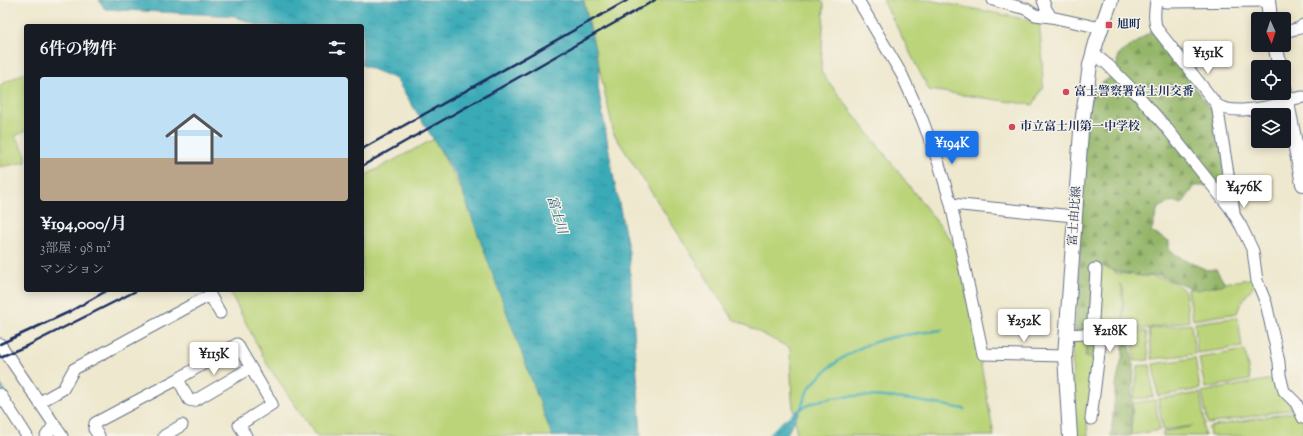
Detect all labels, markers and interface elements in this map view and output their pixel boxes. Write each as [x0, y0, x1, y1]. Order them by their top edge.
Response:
north arrow [1251, 12, 1291, 52]
map controls [1251, 12, 1291, 148]
place label: 旭町 [1117, 16, 1141, 34]
marker: 旭町 [1104, 20, 1114, 30]
icon: filters [326, 37, 348, 59]
text: 6件の物件 [40, 38, 116, 62]
pin: ¥151K [1180, 41, 1236, 75]
text: ¥151K [1192, 45, 1224, 63]
button: locate [1251, 60, 1291, 100]
place label: 富士警察署富士川交番 [1074, 83, 1194, 101]
marker: 富士警察署富士川交番 [1061, 87, 1071, 97]
icon: home [158, 103, 230, 175]
button: layers [1251, 108, 1291, 148]
place label: 市立富士川第一中学校 [1020, 118, 1140, 136]
marker: 市立富士川第一中学校 [1007, 122, 1017, 132]
pin: ¥194K [924, 131, 980, 165]
text: ¥194K [935, 135, 969, 153]
pin: ¥476K [1216, 175, 1272, 209]
text: ¥476K [1226, 179, 1262, 197]
street label: 富士由比線 [1064, 185, 1086, 247]
water label: 富士川 [542, 194, 571, 238]
text: ¥194,000/月 [40, 213, 127, 237]
text: 3部屋 · 98 m² [40, 240, 111, 258]
text: マンション [40, 261, 104, 279]
pin: ¥252K [996, 309, 1052, 343]
text: ¥252K [1007, 313, 1041, 331]
pin: ¥218K [1082, 319, 1138, 353]
text: ¥218K [1093, 323, 1127, 341]
pin: ¥115K [186, 342, 242, 376]
text: ¥115K [198, 346, 230, 364]

